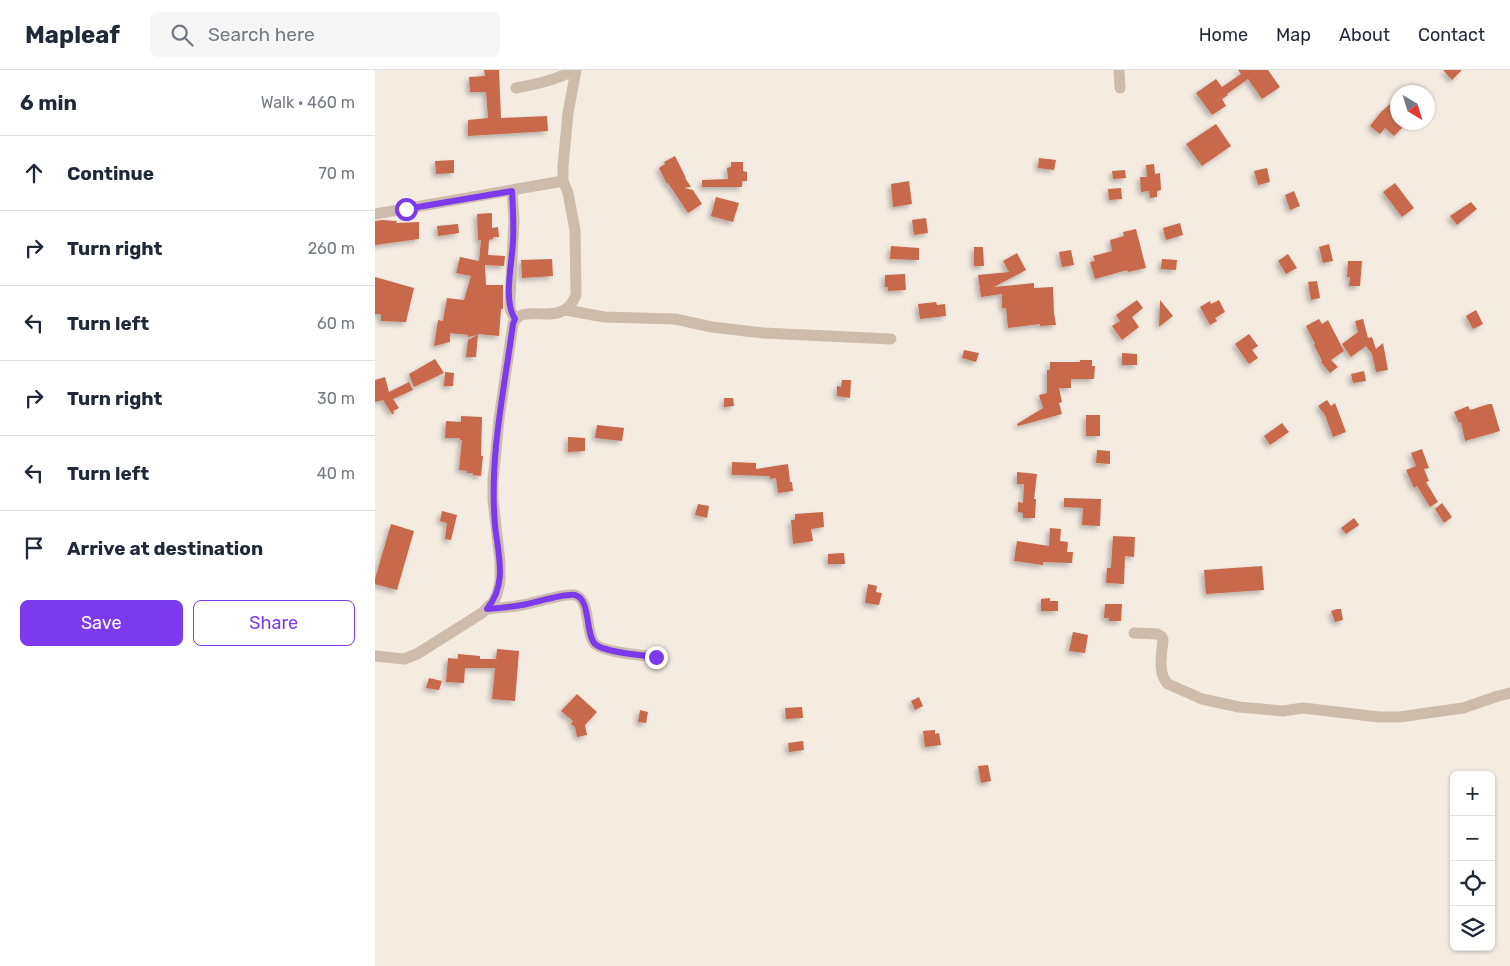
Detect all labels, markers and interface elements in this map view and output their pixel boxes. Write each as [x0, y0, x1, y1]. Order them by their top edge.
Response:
search box [150, 12, 500, 57]
text: Mapleaf [25, 21, 120, 49]
icon: search [168, 21, 196, 49]
text: Search here [208, 23, 315, 46]
text: Home [1199, 24, 1248, 46]
text: Map [1276, 24, 1311, 46]
text: About [1339, 24, 1390, 46]
text: Contact [1418, 24, 1485, 46]
north arrow [1390, 85, 1435, 130]
text: 6 min [20, 90, 77, 115]
text: Walk · 460 m [261, 93, 355, 112]
icon: ahead [20, 159, 48, 187]
text: Continue [67, 162, 154, 185]
text: 70 m [318, 164, 355, 183]
route start [395, 198, 418, 221]
icon: right [20, 234, 48, 262]
text: Turn right [67, 237, 162, 260]
text: 260 m [308, 239, 355, 258]
icon: left [20, 309, 48, 337]
text: Turn left [67, 312, 149, 335]
text: 60 m [317, 314, 355, 333]
icon: right [20, 384, 48, 412]
text: Turn right [67, 387, 162, 410]
text: 30 m [317, 389, 355, 408]
icon: left [20, 459, 48, 487]
text: Turn left [67, 462, 149, 485]
text: 40 m [317, 464, 355, 483]
icon: arrive [20, 534, 48, 562]
text: Arrive at destination [67, 537, 263, 560]
button: Save [20, 600, 183, 646]
button: Share [193, 600, 355, 646]
route end [645, 646, 668, 669]
map controls [1450, 771, 1495, 951]
button: + [1450, 771, 1495, 816]
button: − [1450, 816, 1495, 861]
button: locate [1450, 861, 1495, 906]
button: layers [1450, 906, 1495, 951]

